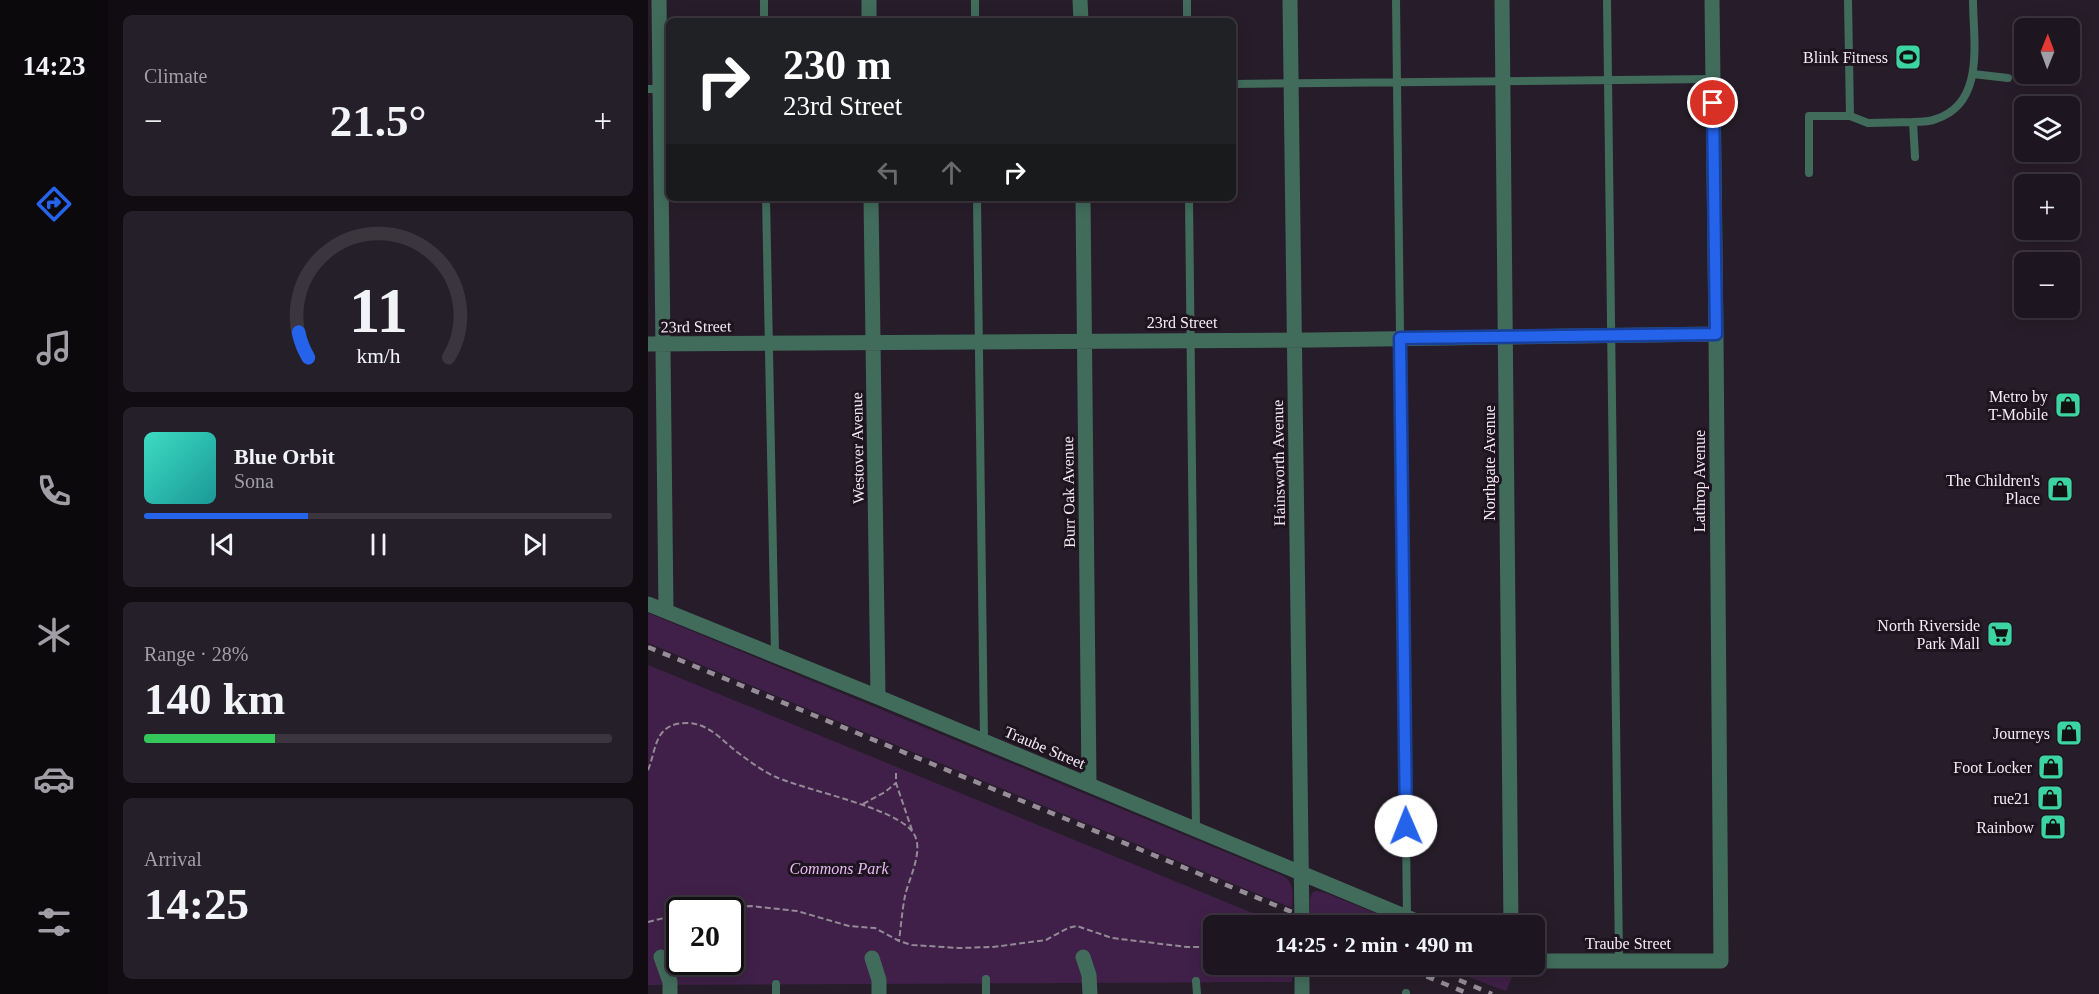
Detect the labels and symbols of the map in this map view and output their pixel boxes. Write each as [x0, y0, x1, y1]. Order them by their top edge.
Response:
north arrow [2014, 18, 2080, 84]
sports icon: Blink Fitness [1893, 42, 1923, 72]
place label: Blink Fitness [1803, 49, 1888, 66]
pin [1687, 77, 1738, 128]
street label: 23rd Street [1147, 314, 1218, 331]
street label: 23rd Street [661, 317, 732, 336]
place label: Metro by T-Mobile [1988, 388, 2048, 423]
shop icon: Metro by T-Mobile [2053, 390, 2083, 420]
street label: Westover Avenue [848, 392, 867, 504]
street label: Hainsworth Avenue [1269, 400, 1288, 526]
street label: Northgate Avenue [1481, 405, 1499, 521]
street label: Lathrop Avenue [1691, 430, 1709, 532]
street label: Burr Oak Avenue [1059, 436, 1078, 548]
place label: The Children's Place [1946, 472, 2040, 507]
shop icon: The Children's Place [2045, 474, 2075, 504]
place label: North Riverside Park Mall [1877, 617, 1981, 652]
supermarket icon: North Riverside Park Mall [1985, 619, 2015, 649]
shop icon: Journeys [2054, 718, 2084, 748]
street label: Traube Street [1002, 723, 1088, 772]
place label: Journeys [1993, 725, 2050, 743]
shop icon: Foot Locker [2036, 752, 2066, 782]
place label: Foot Locker [1953, 759, 2033, 776]
shop icon: rue21 [2035, 783, 2065, 813]
place label: rue21 [1994, 790, 2030, 807]
position arrow [1374, 794, 1438, 858]
shop icon: Rainbow [2038, 812, 2068, 842]
place label: Rainbow [1976, 819, 2034, 836]
park label: Commons Park [789, 860, 889, 877]
speed limit sign: 20 [666, 897, 744, 975]
street label: Traube Street [1585, 935, 1672, 952]

